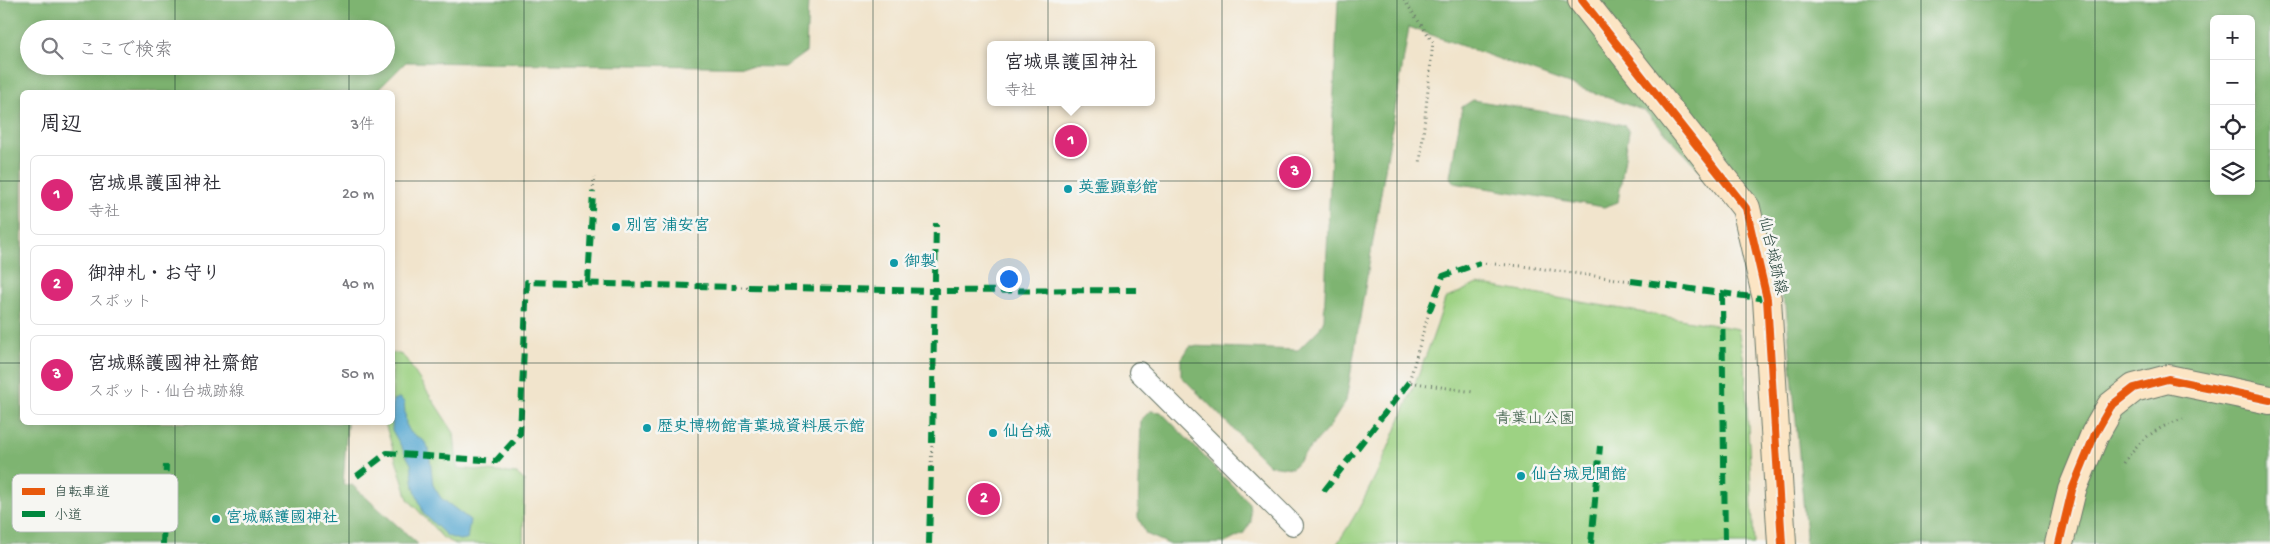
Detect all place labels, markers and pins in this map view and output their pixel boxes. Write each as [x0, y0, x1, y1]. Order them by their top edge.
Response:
pin: 1 [1055, 122, 1087, 160]
pin: 3 [1279, 153, 1311, 191]
place label: 英霊顕彰館 [1078, 178, 1158, 199]
marker: 英霊顕彰館 [1062, 183, 1074, 195]
place label: 別宮 浦安宮 [626, 216, 710, 237]
marker: 別宮 浦安宮 [610, 221, 622, 233]
place label: 御製 [904, 252, 937, 273]
marker: 御製 [888, 257, 900, 269]
place label: 歴史博物館青葉城資料展示館 [657, 417, 865, 438]
marker: 歴史博物館青葉城資料展示館 [641, 422, 653, 434]
place label: 仙台城 [1003, 422, 1051, 443]
marker: 仙台城 [987, 427, 999, 439]
place label: 仙台城見聞館 [1531, 465, 1627, 486]
marker: 仙台城見聞館 [1515, 470, 1527, 482]
pin: 2 [968, 480, 1000, 518]
place label: 宮城縣護國神社 [226, 508, 338, 529]
marker: 宮城縣護國神社 [210, 513, 222, 525]

